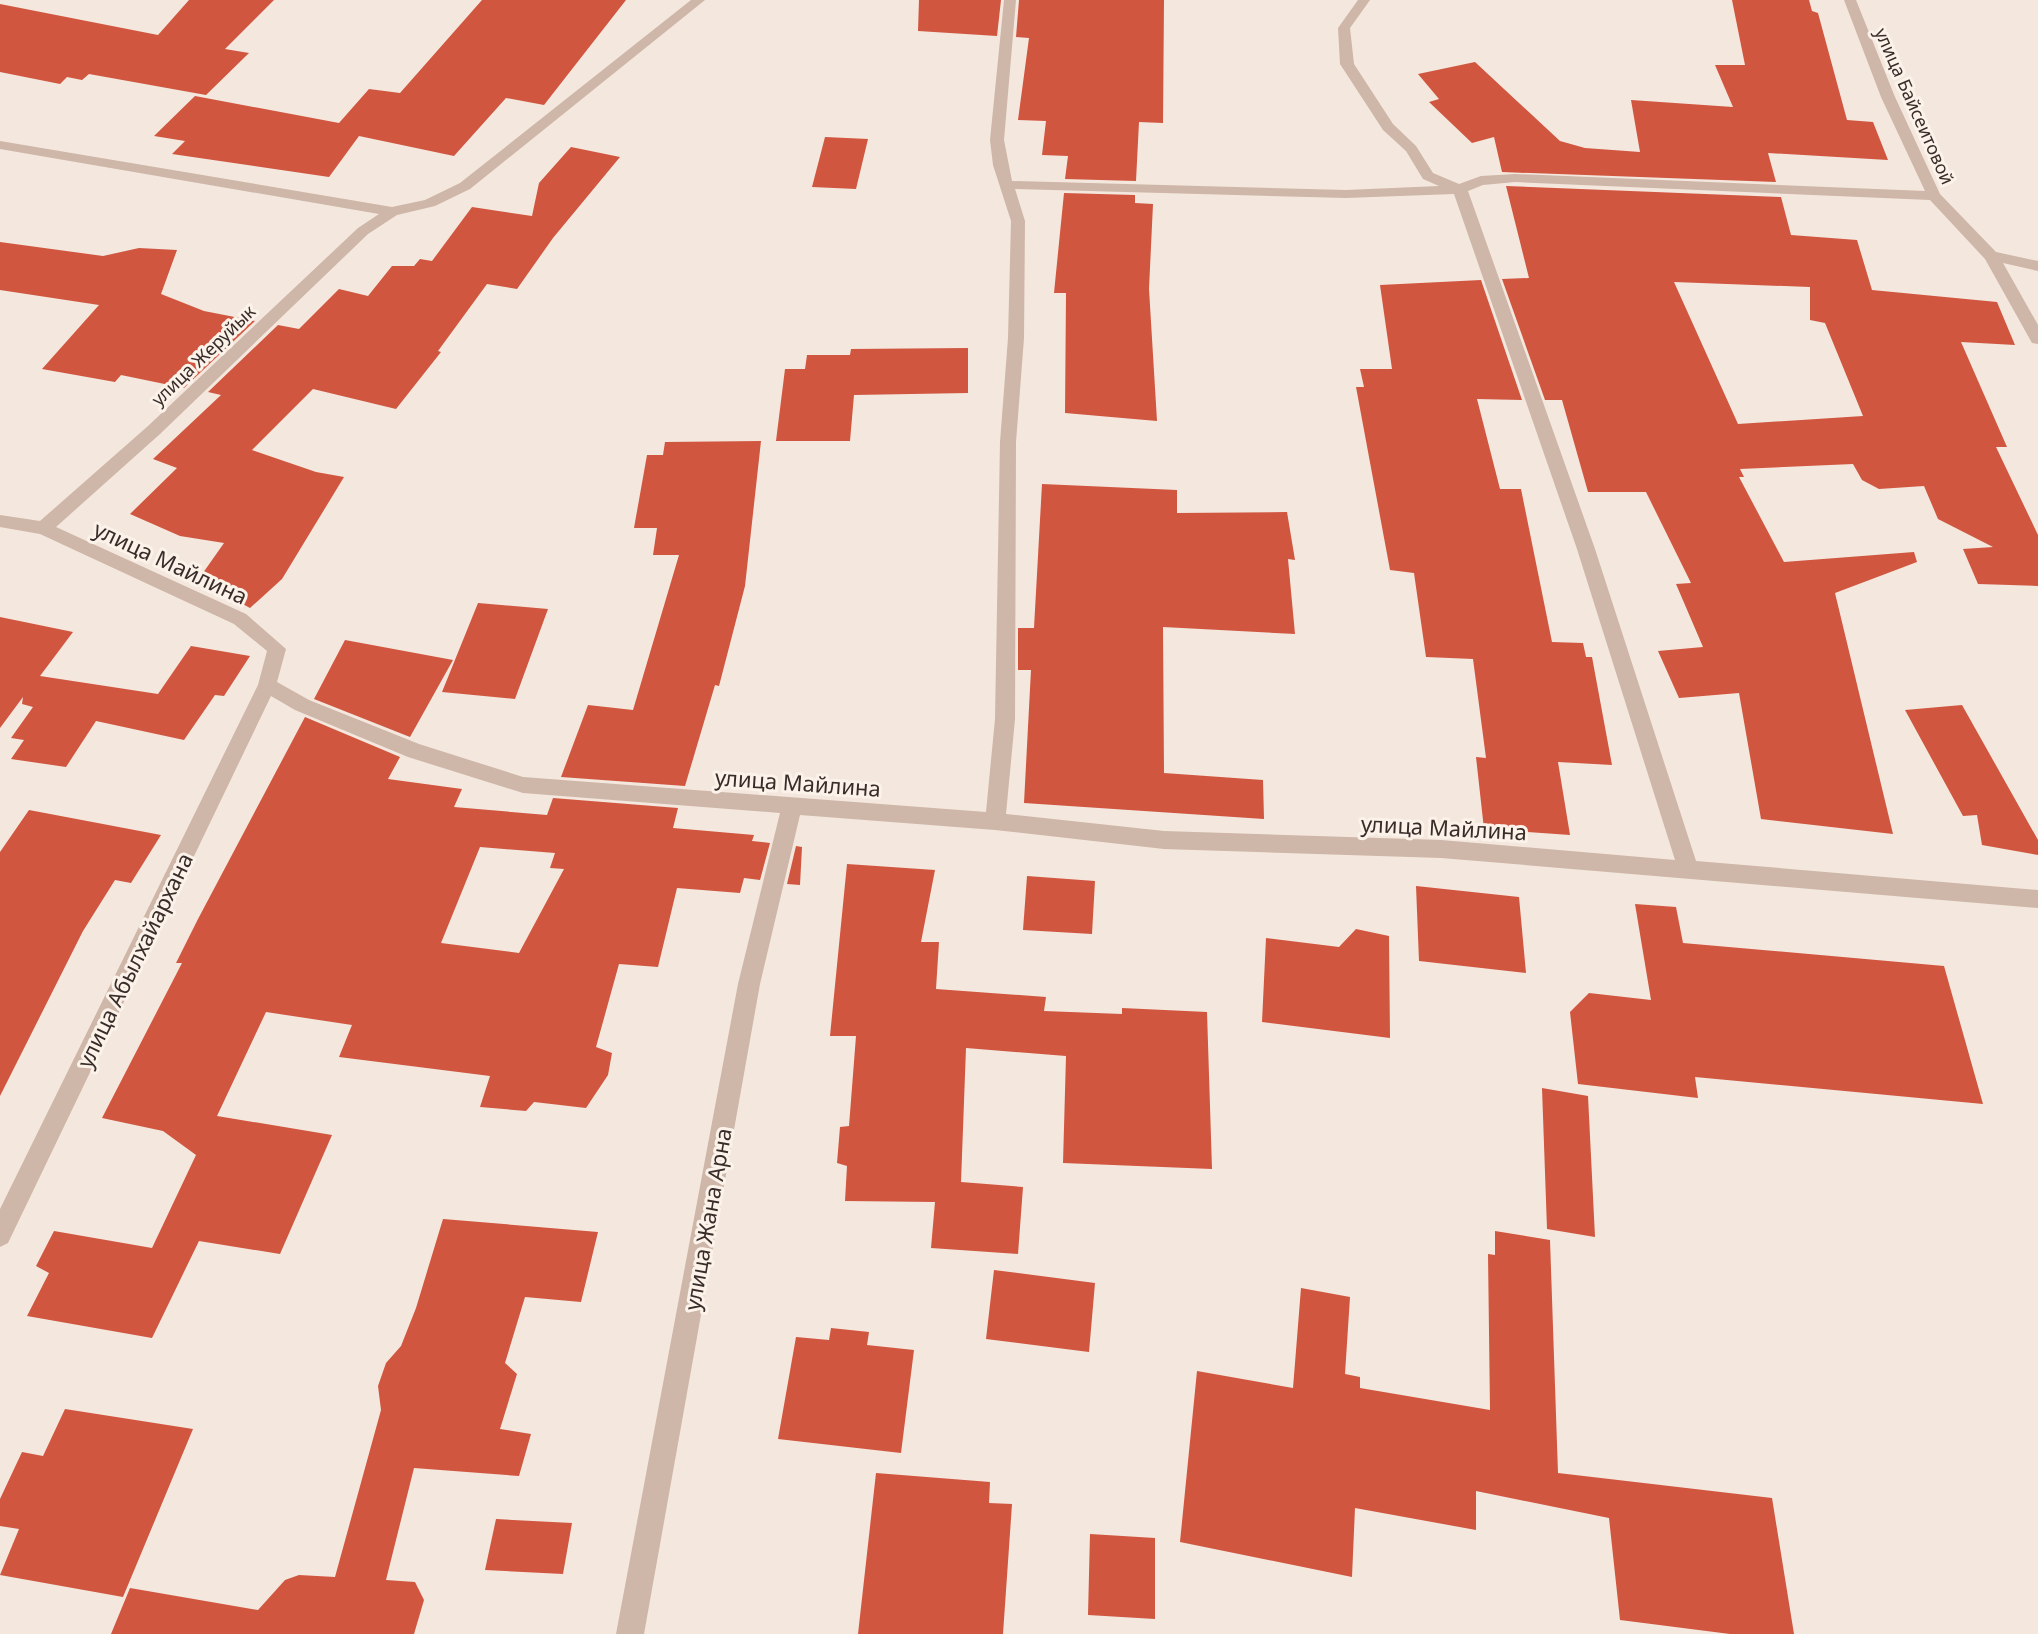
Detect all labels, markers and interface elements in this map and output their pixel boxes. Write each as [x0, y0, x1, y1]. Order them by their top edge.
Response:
street label: улица Байсеитовой [1870, 24, 1960, 188]
street label: улица Жеруйык [146, 299, 260, 411]
street label: улица Майлина [89, 513, 253, 611]
street label: улица Майлина [714, 761, 882, 803]
street label: улица Майлина [1360, 808, 1528, 846]
street label: улица Абылхайархана [69, 848, 199, 1072]
street label: улица Жана Арна [676, 1125, 738, 1313]

